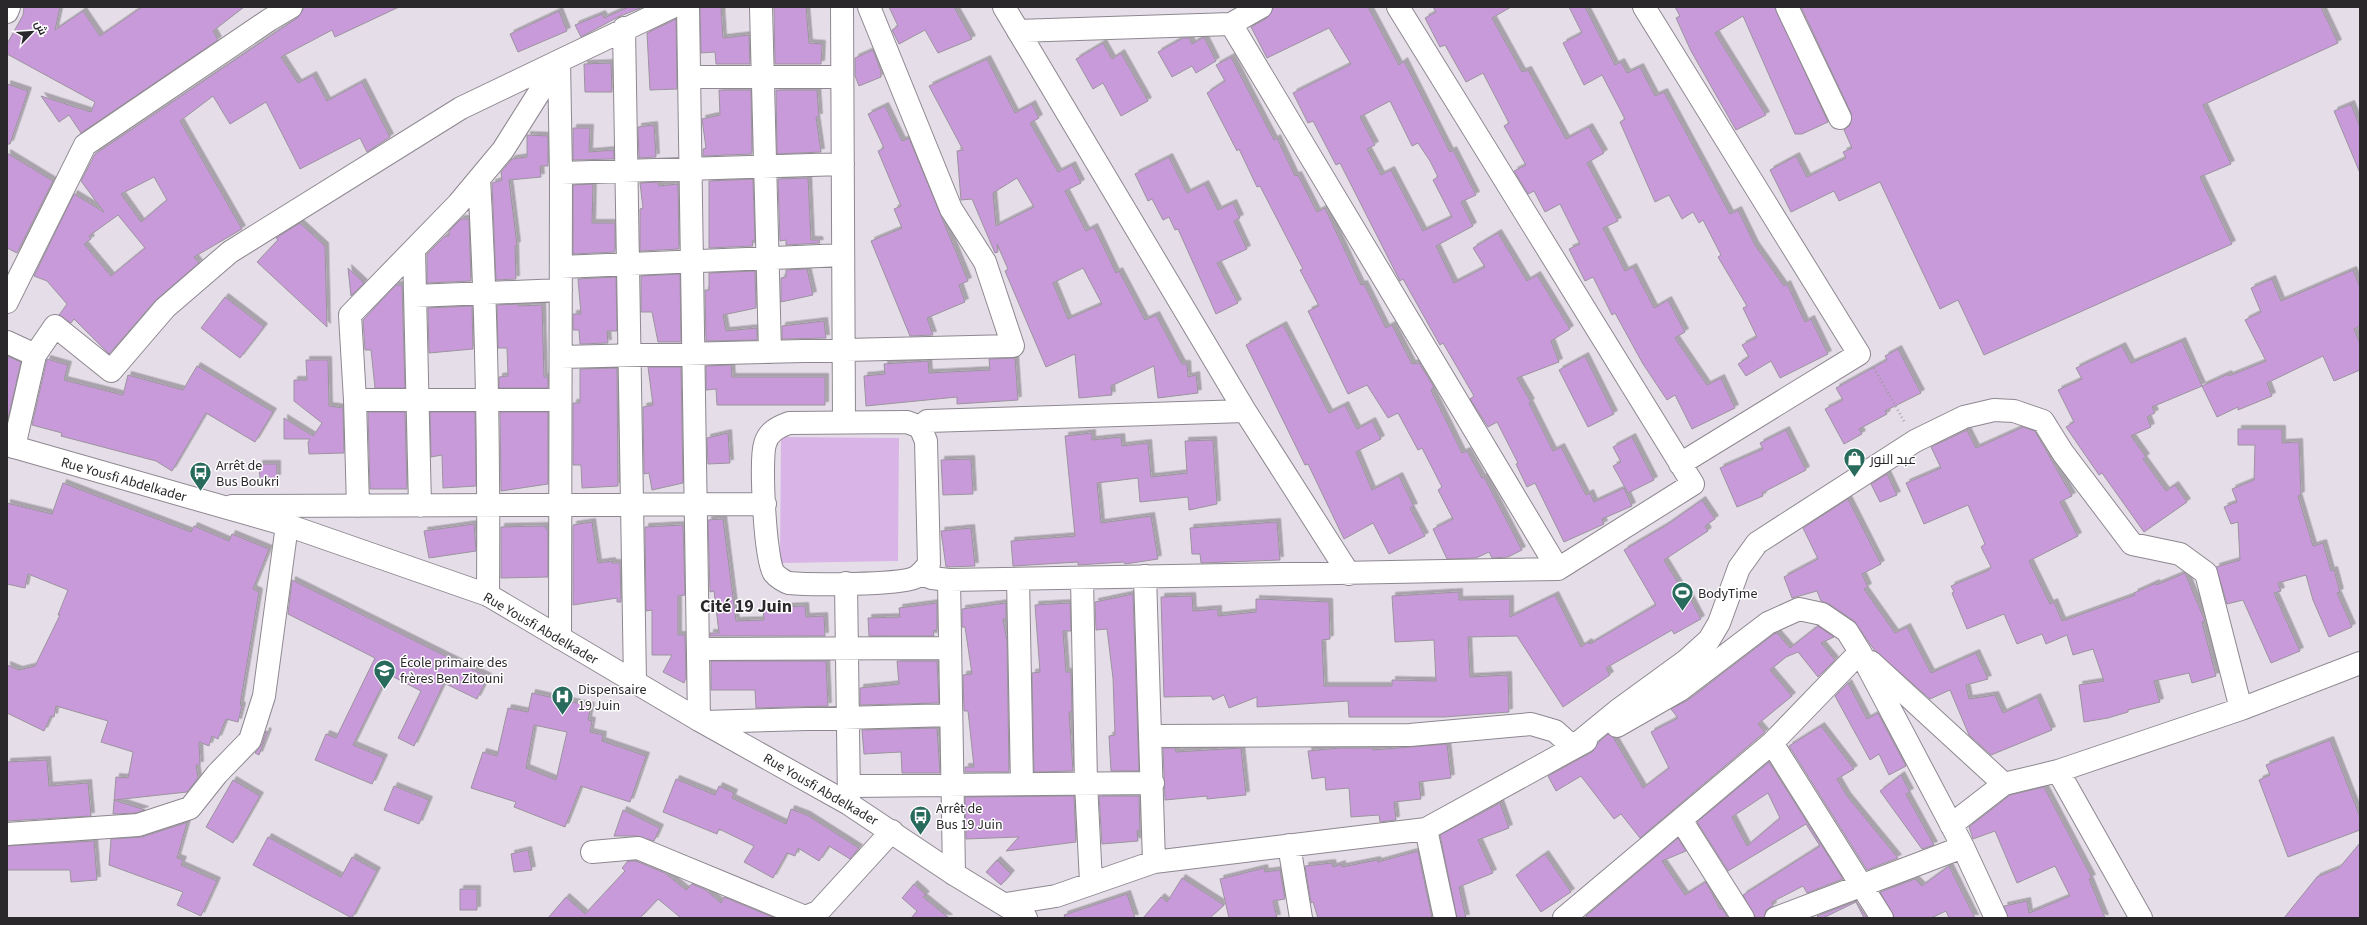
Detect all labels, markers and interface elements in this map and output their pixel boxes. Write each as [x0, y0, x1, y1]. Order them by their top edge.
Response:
north arrow [12, 12, 52, 52]
text: ش [31, 18, 50, 38]
shop icon: عبد النور [1841, 446, 1867, 479]
place label: عبد النور [1869, 450, 1916, 470]
street label: Rue Yousfi Abdelkader [59, 452, 189, 508]
place label: Arrêt de Bus Boukri [216, 456, 279, 492]
bus stop icon: Arrêt de Bus Boukri [187, 460, 213, 493]
sports icon: BodyTime [1669, 580, 1695, 613]
place label: BodyTime [1698, 584, 1757, 604]
street label: Rue Yousfi Abdelkader [479, 588, 602, 670]
district label: Cité 19 Juin [700, 594, 792, 619]
place label: École primaire des frères Ben Zitouni [400, 653, 508, 689]
school or university icon: École primaire des frères Ben Zitouni [371, 657, 397, 690]
place label: Dispensaire 19 Juin [578, 680, 646, 716]
hospital icon: Dispensaire 19 Juin [550, 684, 576, 717]
street label: Rue Yousfi Abdelkader [759, 749, 882, 831]
place label: Arrêt de Bus 19 Juin [936, 799, 1003, 835]
bus stop icon: Arrêt de Bus 19 Juin [907, 803, 933, 836]

